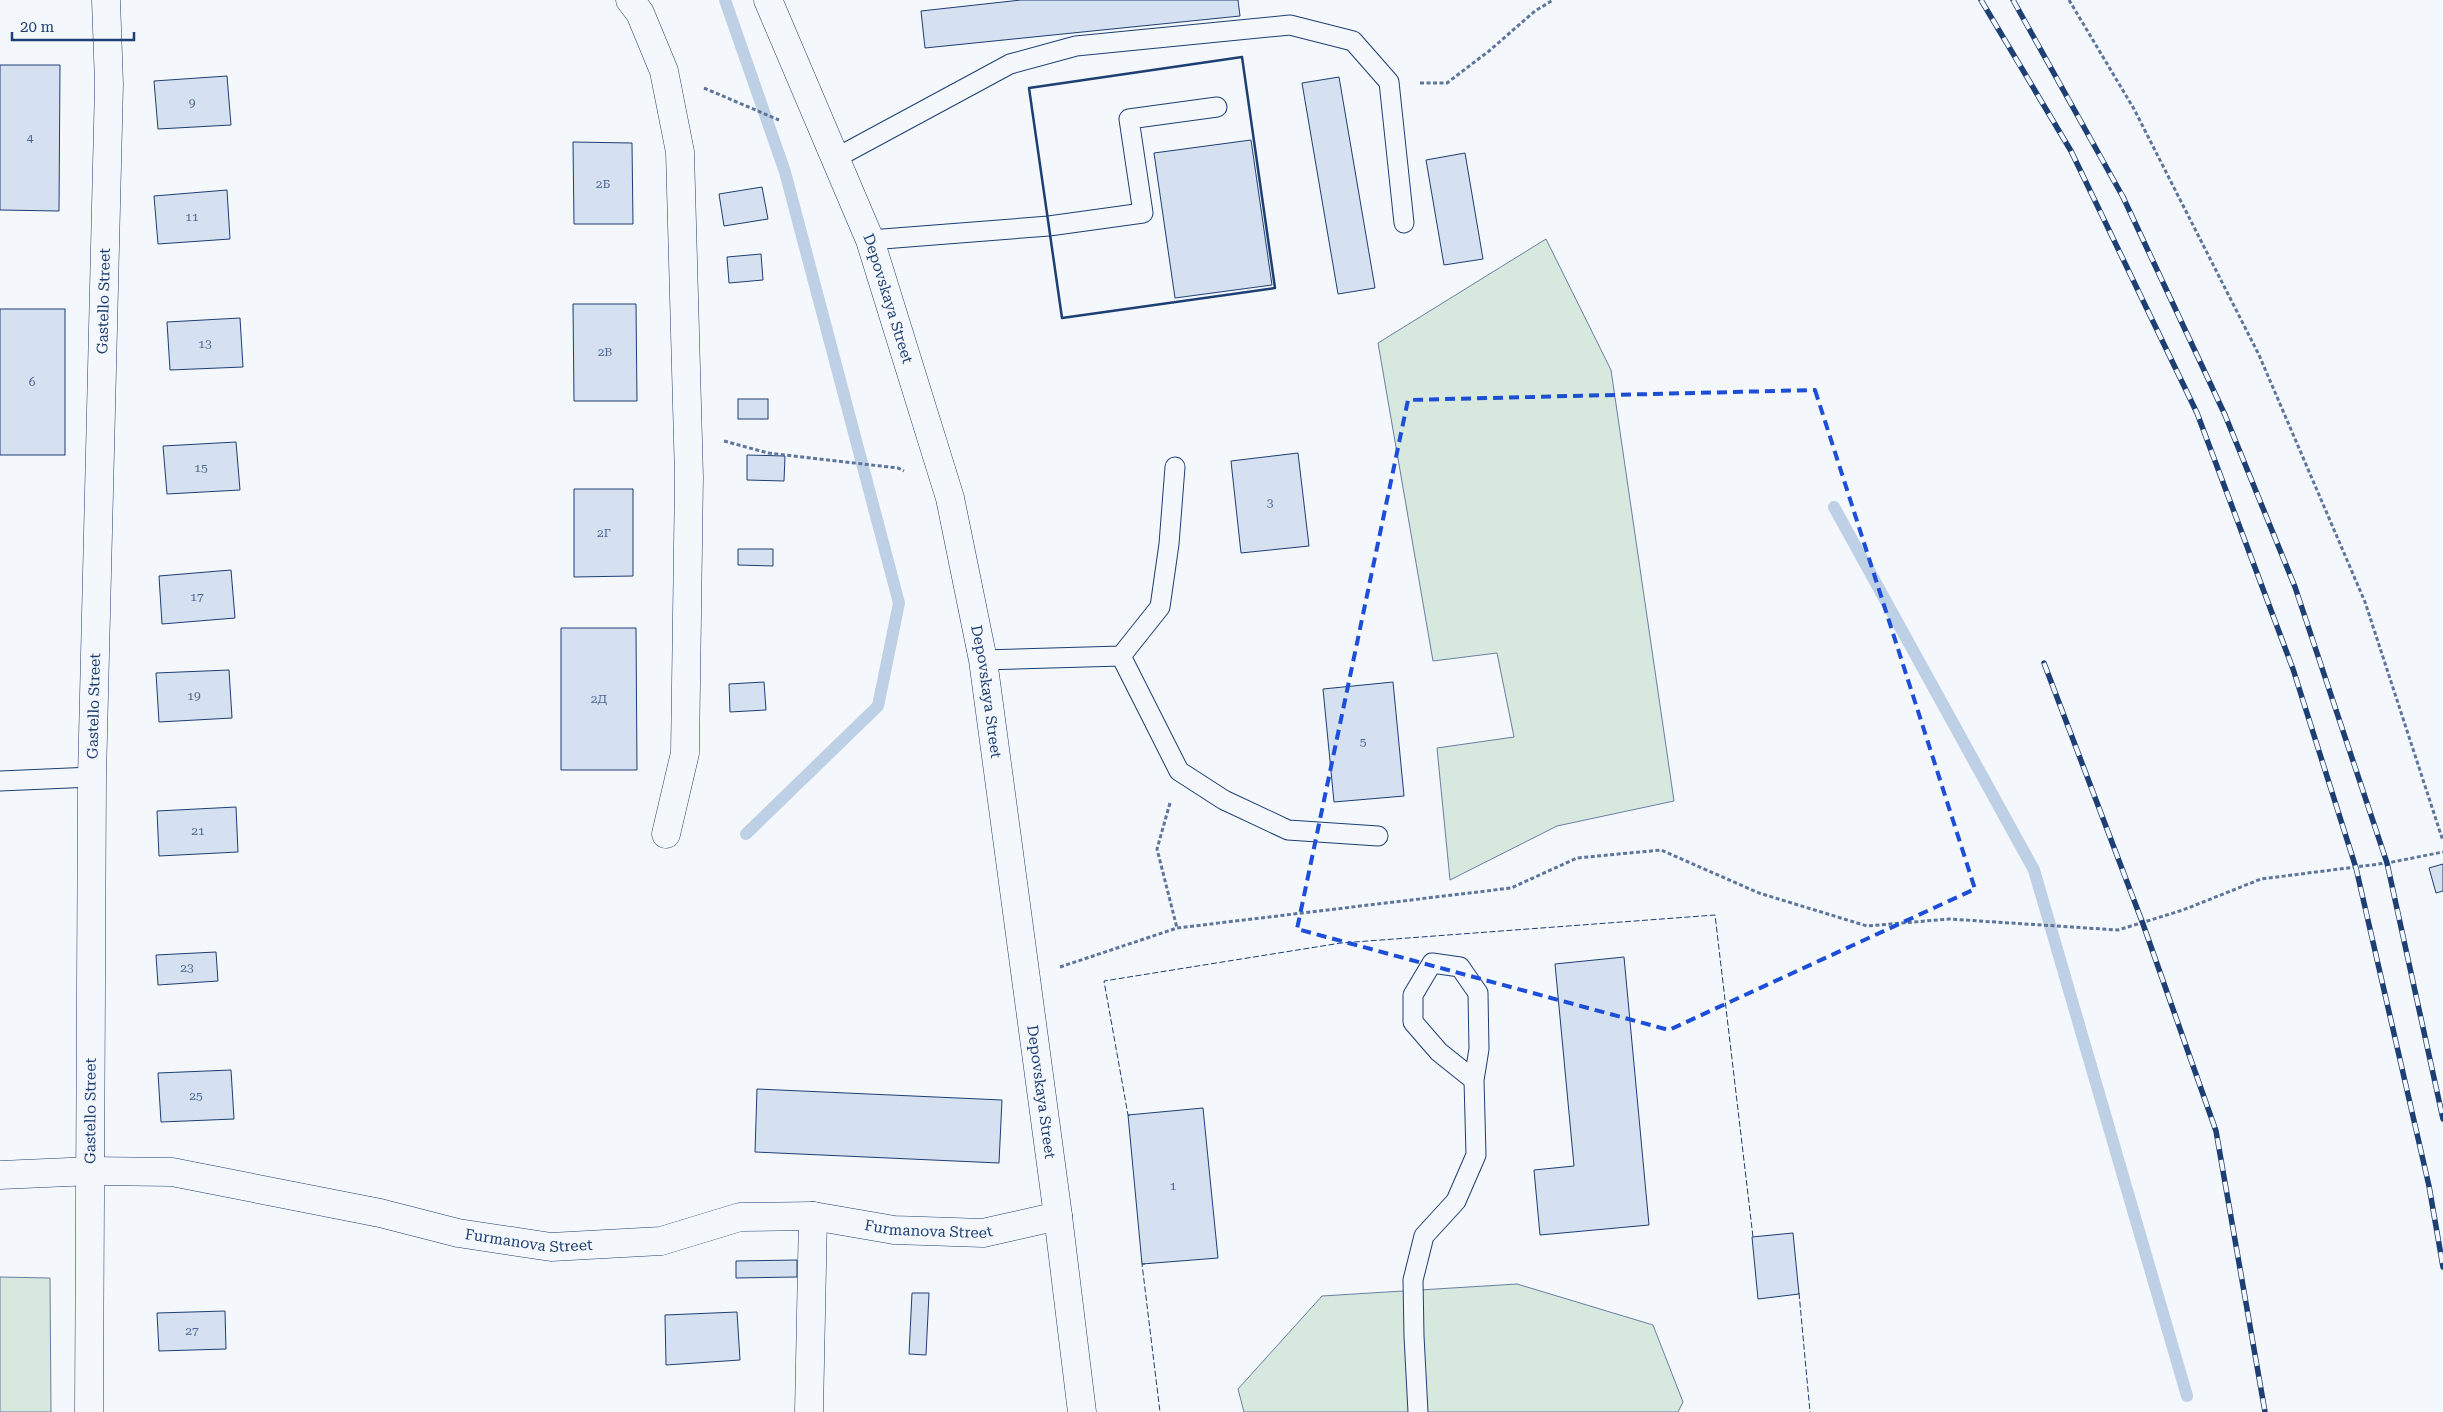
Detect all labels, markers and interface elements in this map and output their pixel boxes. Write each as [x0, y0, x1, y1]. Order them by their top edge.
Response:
scale bar [12, 10, 135, 42]
text: 20 m [20, 18, 55, 36]
house number: 9 [189, 96, 196, 110]
house number: 4 [27, 131, 34, 145]
house number: 2Б [596, 177, 611, 191]
house number: 11 [185, 210, 199, 224]
street label: Depovskaya Street [859, 231, 917, 366]
street label: Gastello Street [93, 248, 114, 354]
house number: 13 [198, 337, 212, 351]
house number: 2В [598, 345, 612, 359]
house number: 6 [29, 375, 36, 389]
house number: 15 [194, 461, 208, 475]
house number: 3 [1267, 496, 1274, 510]
house number: 2Г [597, 526, 611, 540]
house number: 17 [190, 590, 204, 604]
street label: Depovskaya Street [967, 623, 1005, 760]
street label: Gastello Street [83, 652, 104, 759]
house number: 19 [187, 689, 201, 703]
house number: 2Д [591, 692, 608, 706]
house number: 5 [1360, 735, 1367, 749]
house number: 21 [191, 824, 205, 838]
house number: 23 [180, 961, 194, 975]
street label: Depovskaya Street [1023, 1024, 1059, 1160]
street label: Gastello Street [81, 1058, 100, 1164]
house number: 25 [189, 1089, 203, 1103]
house number: 1 [1170, 1179, 1177, 1193]
street label: Furmanova Street [863, 1216, 995, 1242]
street label: Furmanova Street [464, 1225, 593, 1256]
house number: 27 [185, 1324, 199, 1338]

